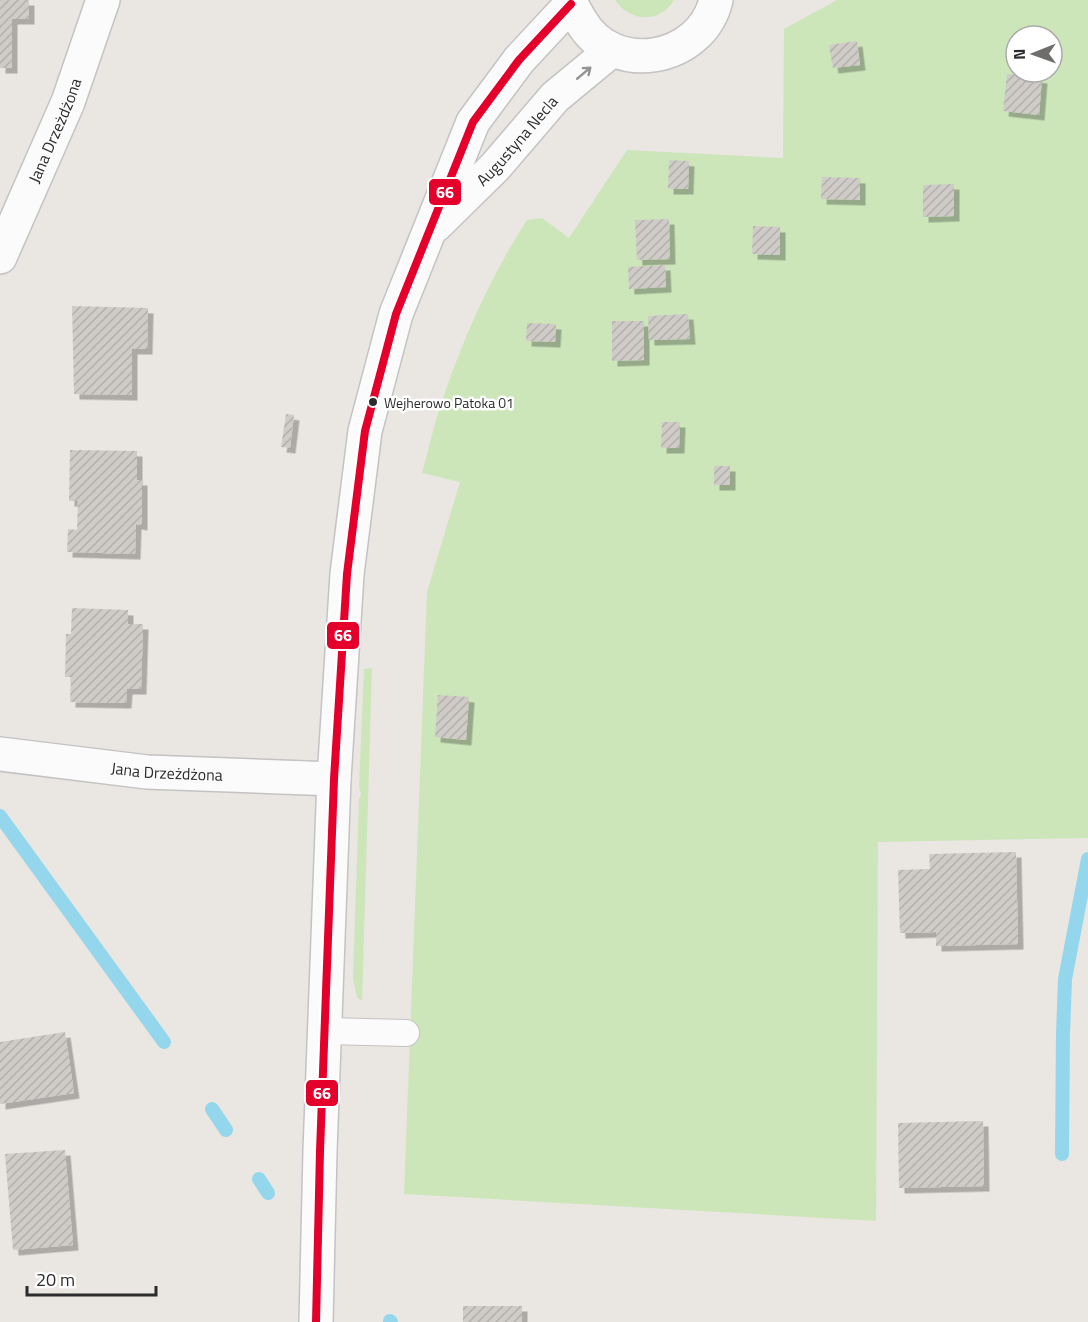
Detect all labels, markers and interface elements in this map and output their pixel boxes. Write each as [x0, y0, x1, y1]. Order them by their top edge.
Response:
north arrow [1004, 24, 1064, 84]
text: N [1007, 49, 1031, 60]
one-way arrow [576, 67, 592, 80]
street label: Jana Drzeżdżona [22, 75, 87, 187]
street label: Augustyna Necla [471, 90, 563, 191]
line badge: 66 [428, 178, 462, 206]
text: 66 [436, 180, 454, 204]
place label: Wejherowo Patoka 01 [384, 392, 514, 413]
marker: Wejherowo Patoka 01 [367, 396, 379, 408]
line badge: 66 [326, 621, 360, 650]
text: 66 [334, 623, 352, 647]
street label: Jana Drzeżdżona [110, 756, 223, 787]
line badge: 66 [305, 1079, 339, 1107]
text: 66 [313, 1081, 331, 1105]
scale bar [27, 1259, 156, 1297]
text: 20 m [36, 1266, 75, 1293]

